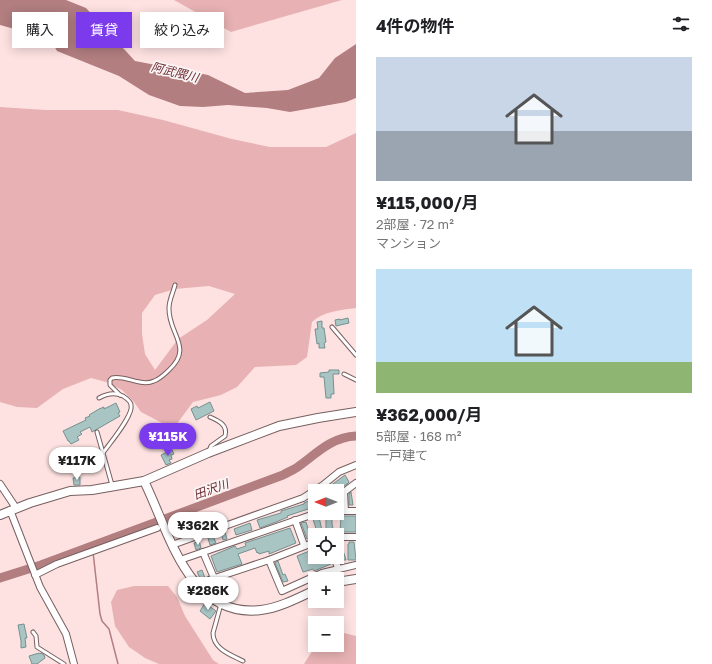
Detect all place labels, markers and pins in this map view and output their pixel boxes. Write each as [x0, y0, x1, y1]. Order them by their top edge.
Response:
pin: ¥115K [140, 423, 196, 457]
pin: ¥117K [49, 447, 105, 481]
pin: ¥362K [170, 512, 226, 546]
pin: ¥286K [180, 577, 236, 611]

